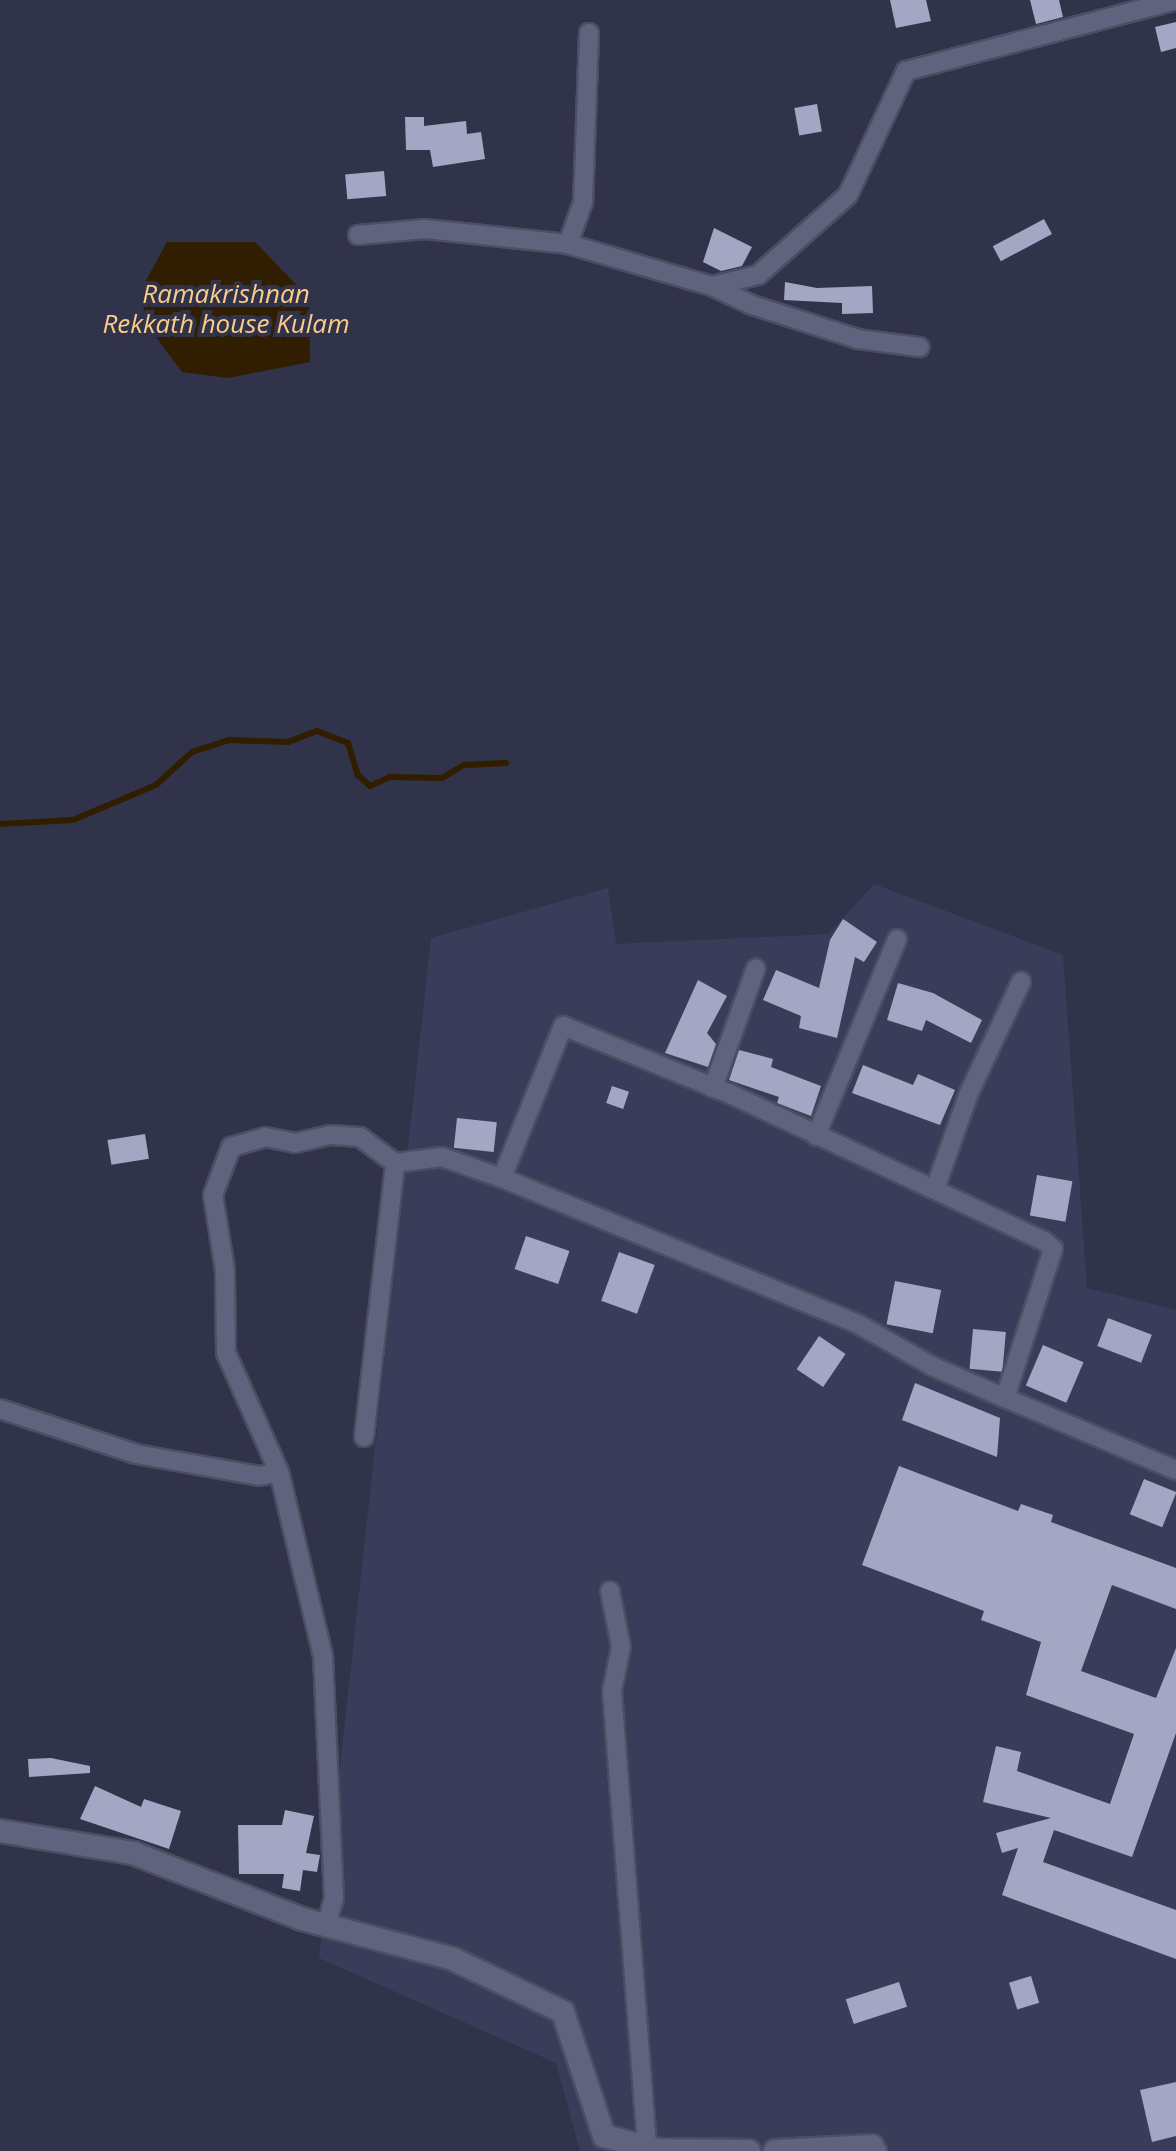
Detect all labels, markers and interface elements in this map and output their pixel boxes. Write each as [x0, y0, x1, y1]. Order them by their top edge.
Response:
water label: Ramakrishnan Rekkath house Kulam [102, 278, 350, 340]

